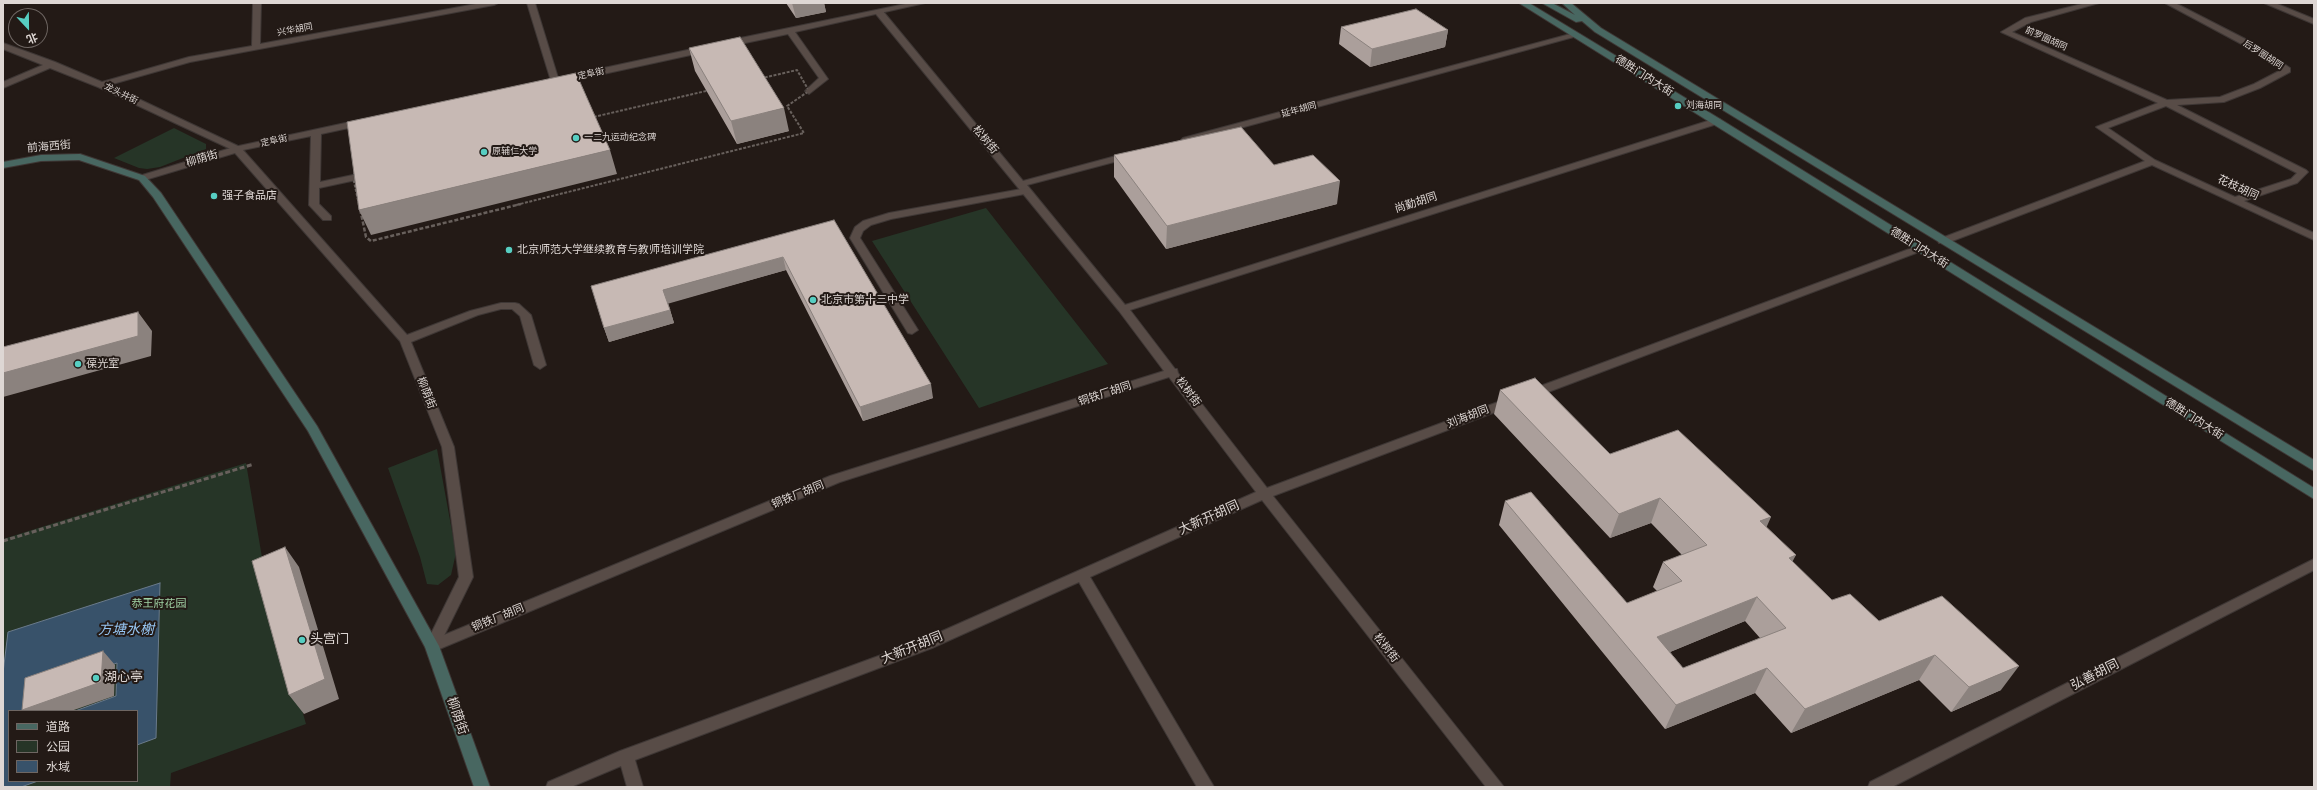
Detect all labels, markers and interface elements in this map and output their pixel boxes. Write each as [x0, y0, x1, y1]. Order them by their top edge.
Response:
north arrow [8, 8, 48, 48]
street label: 兴华胡同 [276, 21, 314, 39]
street label: 前罗圈胡同 [2023, 25, 2069, 53]
text: 北 [24, 30, 40, 47]
street label: 后罗圈胡同 [2241, 38, 2285, 72]
street label: 德胜门内大街 [1613, 53, 1675, 99]
street label: 定阜街 [577, 66, 605, 82]
street label: 龙头井街 [102, 81, 140, 107]
street label: 延年胡同 [1280, 100, 1318, 120]
marker: 刘海胡同 [1673, 101, 1683, 111]
place label: 刘海胡同 [1686, 101, 1722, 111]
street label: 松树街 [969, 123, 1001, 157]
street label: 定阜街 [260, 133, 288, 149]
marker: 一二九运动纪念碑 [571, 133, 581, 143]
place label: 一二九运动纪念碑 [584, 133, 656, 143]
street label: 前海西街 [27, 139, 71, 155]
marker: 原辅仁大学 [479, 147, 489, 157]
place label: 原辅仁大学 [492, 147, 537, 157]
street label: 柳荫街 [184, 148, 220, 170]
street label: 花枝胡同 [2215, 173, 2261, 203]
place label: 强子食品店 [222, 189, 277, 203]
street label: 尚勤胡同 [1393, 190, 1439, 216]
marker: 强子食品店 [209, 191, 219, 201]
street label: 德胜门内大街 [1888, 225, 1950, 271]
place label: 北京师范大学继续教育与教师培训学院 [517, 243, 704, 257]
marker: 北京师范大学继续教育与教师培训学院 [504, 245, 514, 255]
place label: 北京市第十三中学 [821, 293, 909, 307]
marker: 北京市第十三中学 [808, 295, 818, 305]
place label: 葆光室 [86, 357, 119, 371]
marker: 葆光室 [73, 359, 83, 369]
street label: 柳荫街 [414, 375, 438, 411]
street label: 松树街 [1173, 375, 1203, 409]
street label: 铜铁厂胡同 [1077, 379, 1133, 409]
street label: 德胜门内大街 [2163, 396, 2225, 442]
street label: 刘海胡同 [1445, 403, 1491, 431]
street label: 铜铁厂胡同 [770, 479, 826, 511]
street label: 大新开胡同 [1176, 498, 1242, 538]
park label: 恭王府花园 [132, 597, 186, 611]
street label: 铜铁厂胡同 [470, 602, 526, 634]
water label: 方塘水榭 [98, 622, 154, 638]
street label: 大新开胡同 [879, 629, 945, 667]
street label: 松树街 [1371, 631, 1401, 665]
place label: 头宫门 [310, 632, 349, 648]
marker: 头宫门 [297, 635, 307, 645]
street label: 弘善胡同 [2068, 656, 2122, 694]
place label: 湖心亭 [104, 670, 143, 686]
marker: 湖心亭 [91, 673, 101, 683]
street label: 柳荫街 [443, 695, 471, 737]
legend [8, 710, 138, 782]
text: 道路 [46, 719, 70, 735]
text: 公园 [46, 739, 70, 755]
text: 水域 [46, 759, 70, 775]

